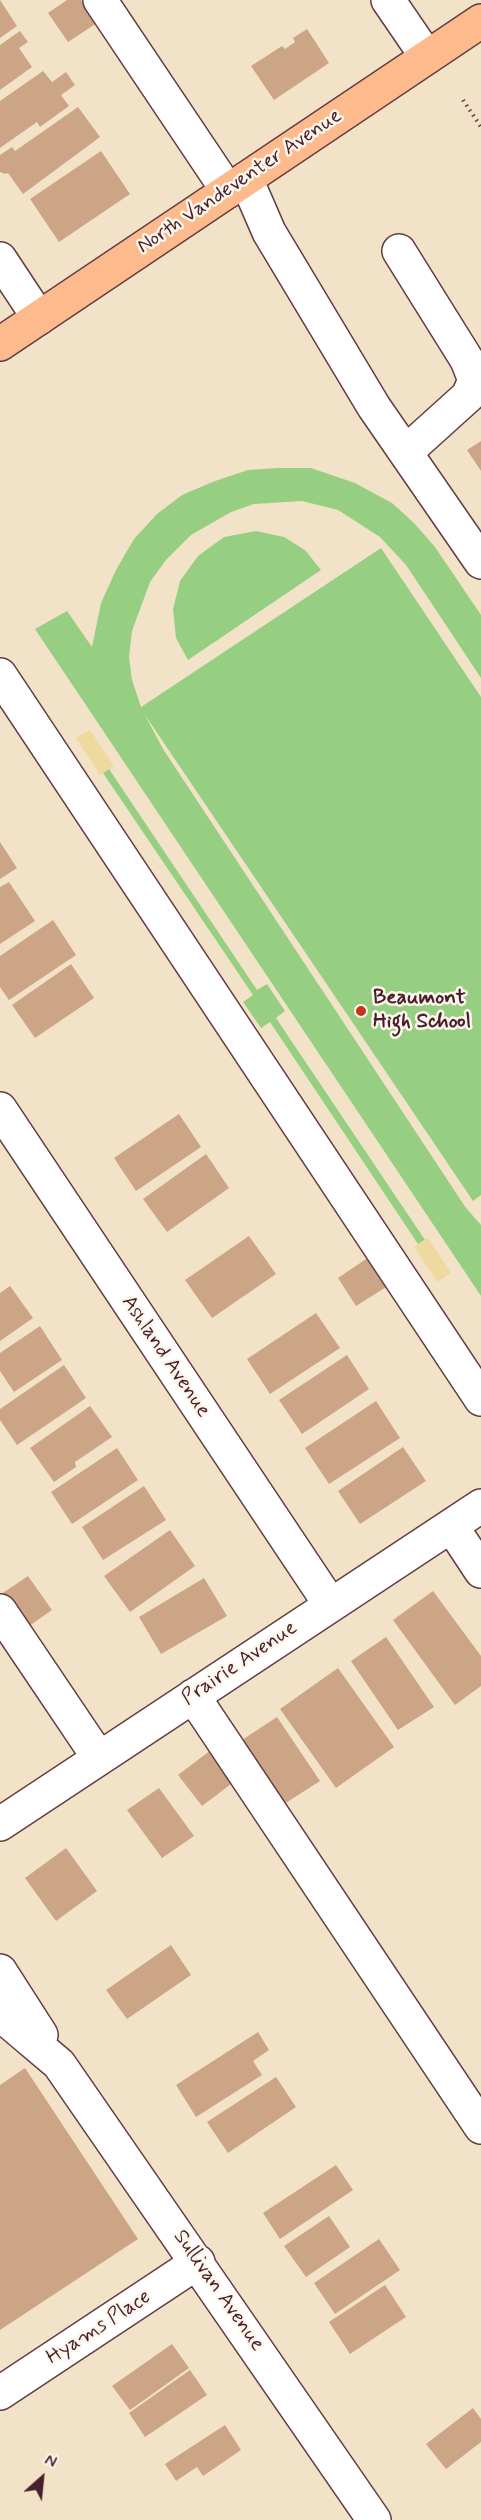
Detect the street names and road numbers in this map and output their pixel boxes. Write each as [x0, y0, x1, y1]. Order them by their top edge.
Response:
street label: North Vandeventer Avenue [133, 104, 347, 260]
street label: Ashland Avenue [115, 1291, 215, 1423]
street label: Prairie Avenue [177, 1616, 303, 1712]
street label: Sullivan Avenue [167, 2225, 269, 2357]
street label: Hyams Place [42, 2285, 156, 2371]

